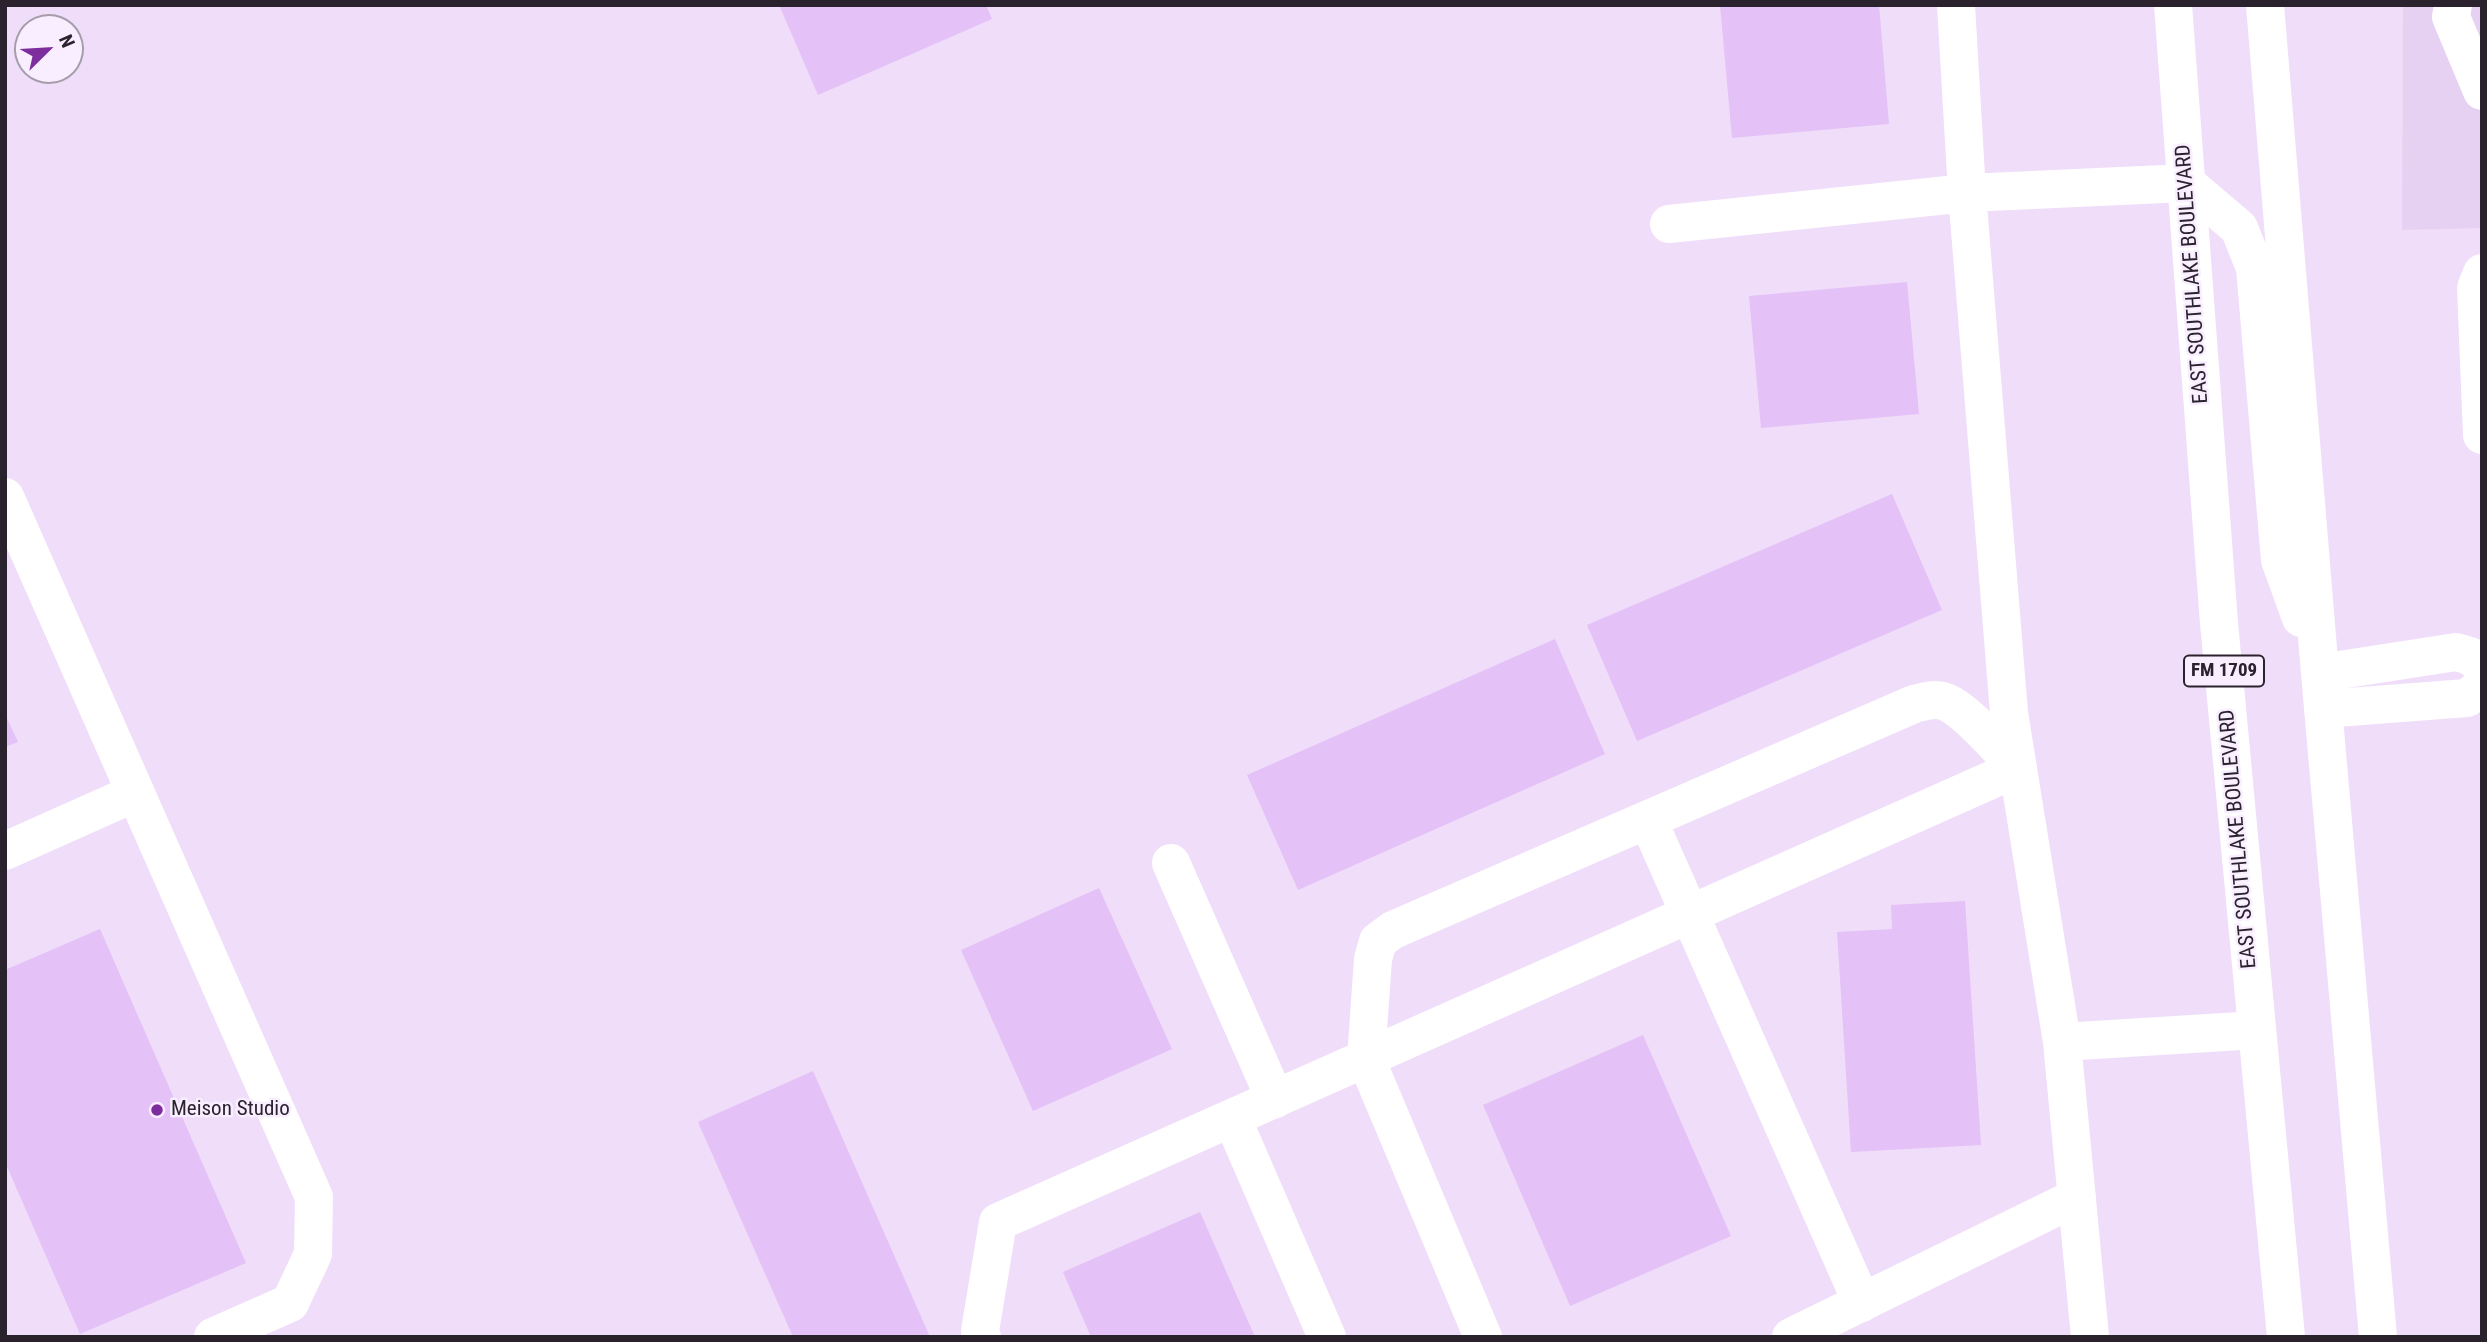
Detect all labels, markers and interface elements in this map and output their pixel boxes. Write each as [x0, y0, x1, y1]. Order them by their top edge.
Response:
north arrow [14, 14, 84, 84]
text: N [54, 31, 80, 51]
street label: EAST SOUTHLAKE BOULEVARD [2171, 143, 2215, 405]
road number: FM 1709 [2184, 656, 2264, 686]
street label: EAST SOUTHLAKE BOULEVARD [2215, 708, 2263, 970]
place label: Meison Studio [171, 1097, 290, 1123]
marker: Meison Studio [149, 1102, 165, 1118]

